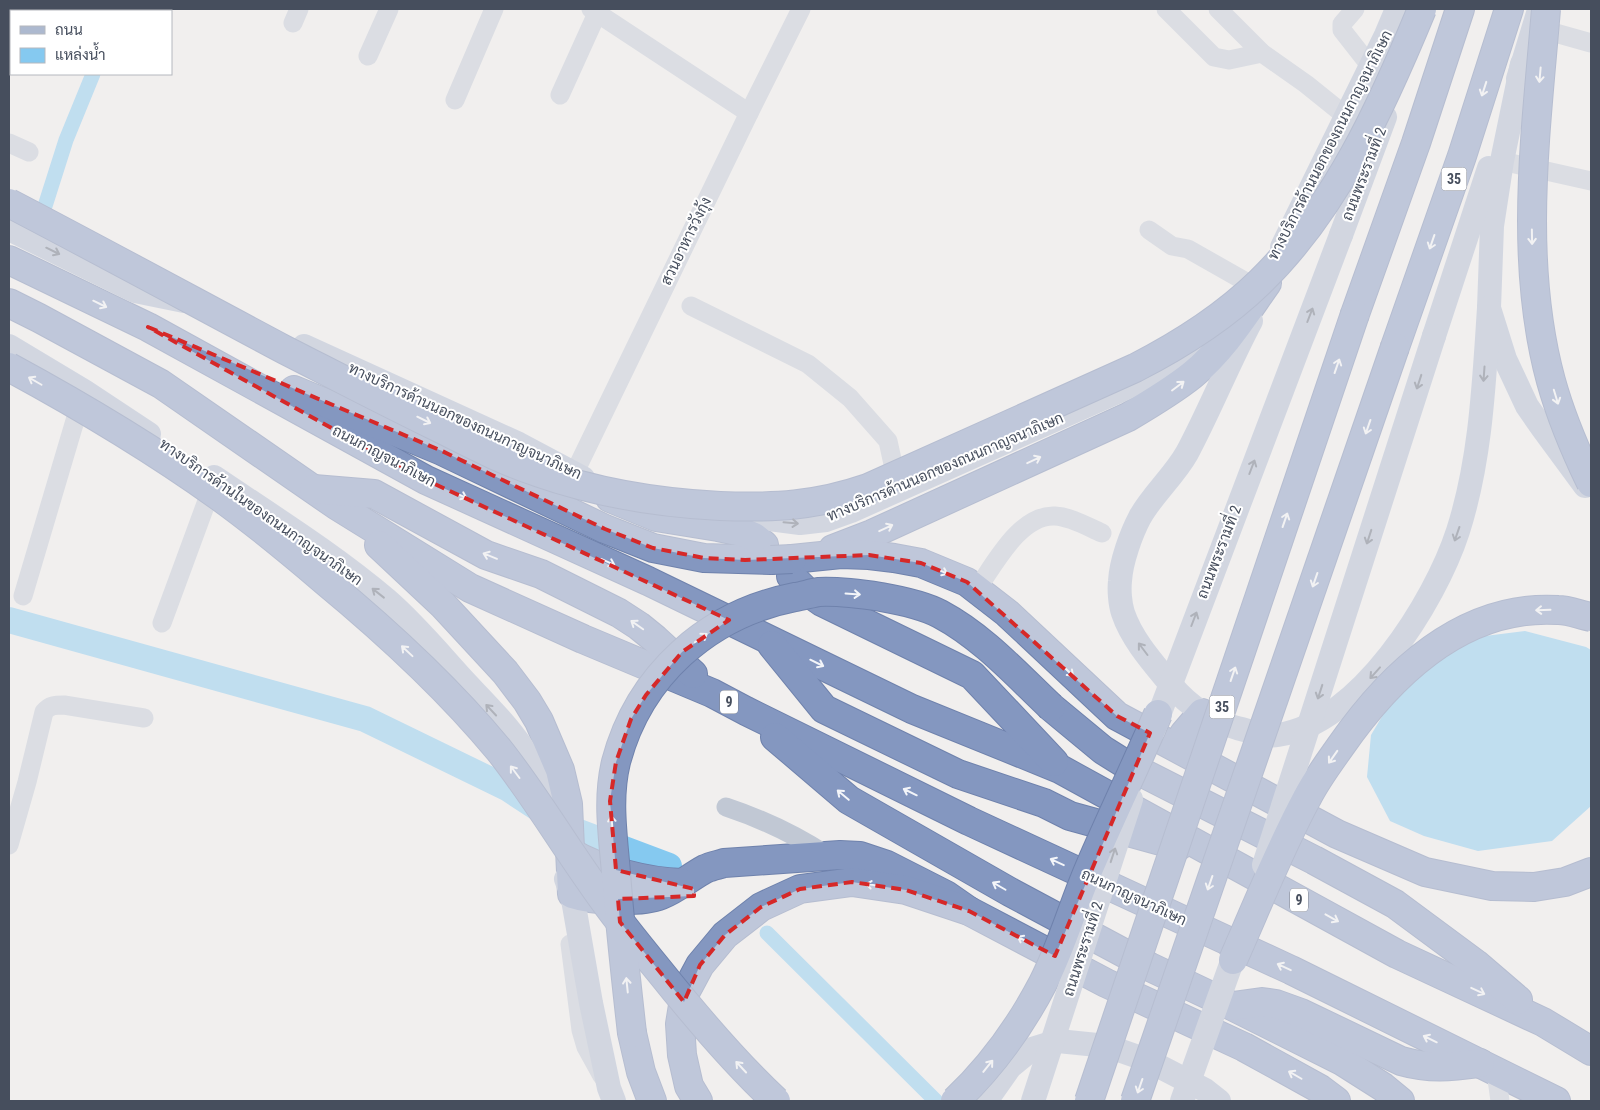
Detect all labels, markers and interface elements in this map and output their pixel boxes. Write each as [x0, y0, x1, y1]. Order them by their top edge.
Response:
legend [10, 10, 172, 75]
text: ถนน [55, 21, 83, 39]
street label: ทางบริการด้านนอกของถนนกาญจนาภิเษก [1263, 27, 1396, 263]
text: แหล่งน้ำ [55, 42, 106, 64]
one-way arrow [1536, 67, 1545, 83]
one-way arrow [1479, 80, 1488, 96]
street label: ถนนพระรามที่ 2 [1332, 123, 1390, 223]
road number: 35 [1442, 168, 1466, 190]
street label: สวนอาหารวังกุ้ง [656, 193, 717, 289]
one-way arrow [1528, 229, 1537, 245]
one-way arrow [1426, 234, 1436, 250]
one-way arrow [45, 246, 60, 256]
one-way arrow [92, 300, 107, 310]
one-way arrow [1306, 308, 1315, 323]
street label: ทางบริการด้านนอกของถนนกาญจนาภิเษก [345, 359, 585, 483]
one-way arrow [1333, 359, 1342, 374]
one-way arrow [1480, 366, 1489, 382]
one-way arrow [1414, 374, 1424, 390]
one-way arrow [29, 376, 43, 386]
one-way arrow [1171, 381, 1185, 391]
one-way arrow [1552, 389, 1562, 405]
street label: ทางบริการด้านนอกของถนนกาญจนาภิเษก [824, 408, 1066, 525]
one-way arrow [416, 416, 431, 426]
one-way arrow [1362, 418, 1372, 434]
street label: ถนนกาญจนาภิเษก [329, 421, 439, 491]
street label: ทางบริการด้านในของถนนกาญจนาภิเษก [156, 434, 366, 589]
one-way arrow [1026, 454, 1041, 464]
one-way arrow [1248, 460, 1257, 475]
one-way arrow [452, 491, 467, 501]
street label: ถนนพระรามที่ 2 [1187, 501, 1245, 601]
one-way arrow [1281, 512, 1290, 528]
one-way arrow [783, 518, 799, 527]
one-way arrow [878, 522, 893, 532]
one-way arrow [1452, 525, 1461, 541]
one-way arrow [1364, 529, 1374, 545]
one-way arrow [483, 551, 498, 560]
one-way arrow [600, 558, 615, 568]
one-way arrow [933, 567, 948, 577]
one-way arrow [1309, 572, 1319, 588]
one-way arrow [372, 588, 385, 599]
one-way arrow [845, 589, 861, 598]
one-way arrow [1536, 606, 1552, 615]
one-way arrow [1190, 612, 1199, 627]
one-way arrow [630, 620, 644, 630]
one-way arrow [694, 633, 708, 643]
one-way arrow [1138, 642, 1148, 656]
one-way arrow [400, 645, 413, 657]
one-way arrow [810, 658, 825, 668]
one-way arrow [1061, 665, 1074, 677]
one-way arrow [1229, 666, 1238, 682]
one-way arrow [1369, 666, 1381, 679]
one-way arrow [1314, 683, 1324, 699]
road number: 9 [720, 690, 738, 714]
road number: 35 [1210, 696, 1234, 719]
one-way arrow [485, 703, 497, 716]
one-way arrow [1328, 750, 1338, 764]
one-way arrow [510, 765, 520, 779]
one-way arrow [903, 787, 918, 796]
one-way arrow [837, 790, 850, 801]
one-way arrow [607, 815, 616, 831]
one-way arrow [1109, 848, 1118, 864]
one-way arrow [1050, 856, 1065, 866]
street label: ถนนกาญจนาภิเษก [1079, 865, 1189, 929]
one-way arrow [1205, 874, 1214, 890]
one-way arrow [865, 880, 881, 890]
one-way arrow [992, 880, 1006, 890]
road number: 9 [1290, 888, 1308, 912]
street label: ถนนพระรามที่ 2 [1054, 898, 1107, 999]
one-way arrow [1325, 914, 1339, 924]
one-way arrow [1017, 935, 1032, 945]
one-way arrow [1277, 961, 1292, 971]
one-way arrow [622, 977, 632, 993]
one-way arrow [1470, 987, 1485, 997]
one-way arrow [1422, 1033, 1437, 1043]
one-way arrow [983, 1059, 994, 1072]
one-way arrow [735, 1061, 747, 1073]
one-way arrow [1289, 1069, 1303, 1079]
one-way arrow [1135, 1078, 1144, 1093]

